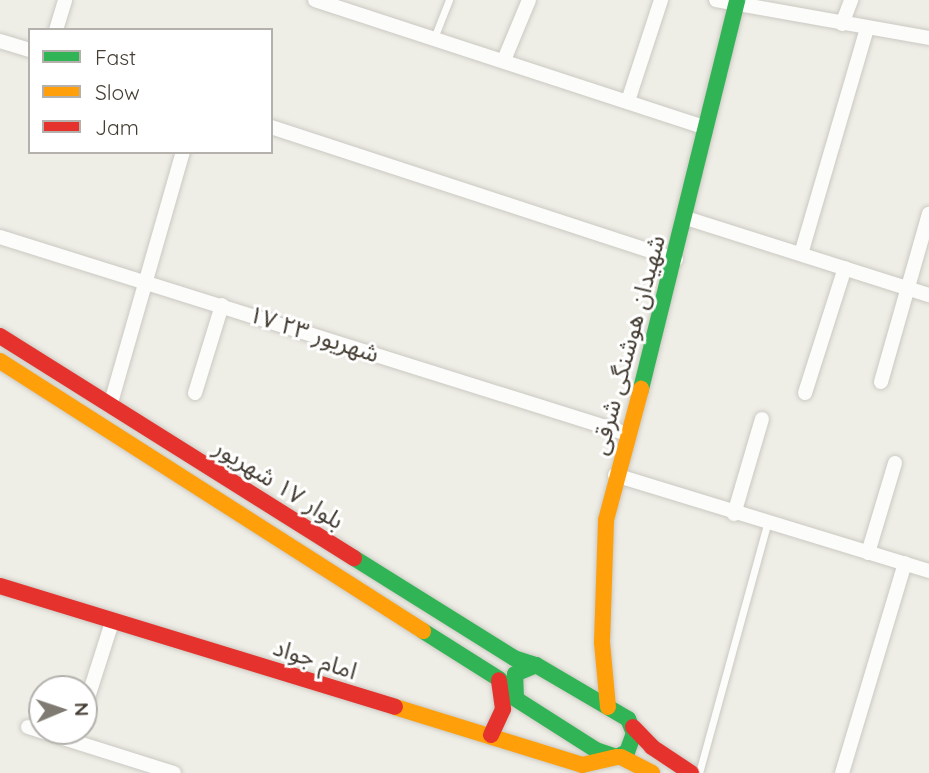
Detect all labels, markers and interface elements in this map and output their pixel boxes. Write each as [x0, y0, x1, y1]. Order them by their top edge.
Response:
legend [28, 28, 273, 154]
text: Fast [95, 44, 136, 70]
text: Slow [95, 79, 140, 105]
text: Jam [95, 114, 139, 140]
street label: شهیدان هوشنگی شرقی [585, 232, 671, 458]
street label: ۱۷ شهریور ۲۳ [245, 299, 383, 369]
street label: بلوار ۱۷ شهریور [209, 433, 349, 535]
street label: امام جواد [270, 633, 360, 685]
north arrow [28, 675, 98, 745]
text: N [70, 702, 94, 717]

